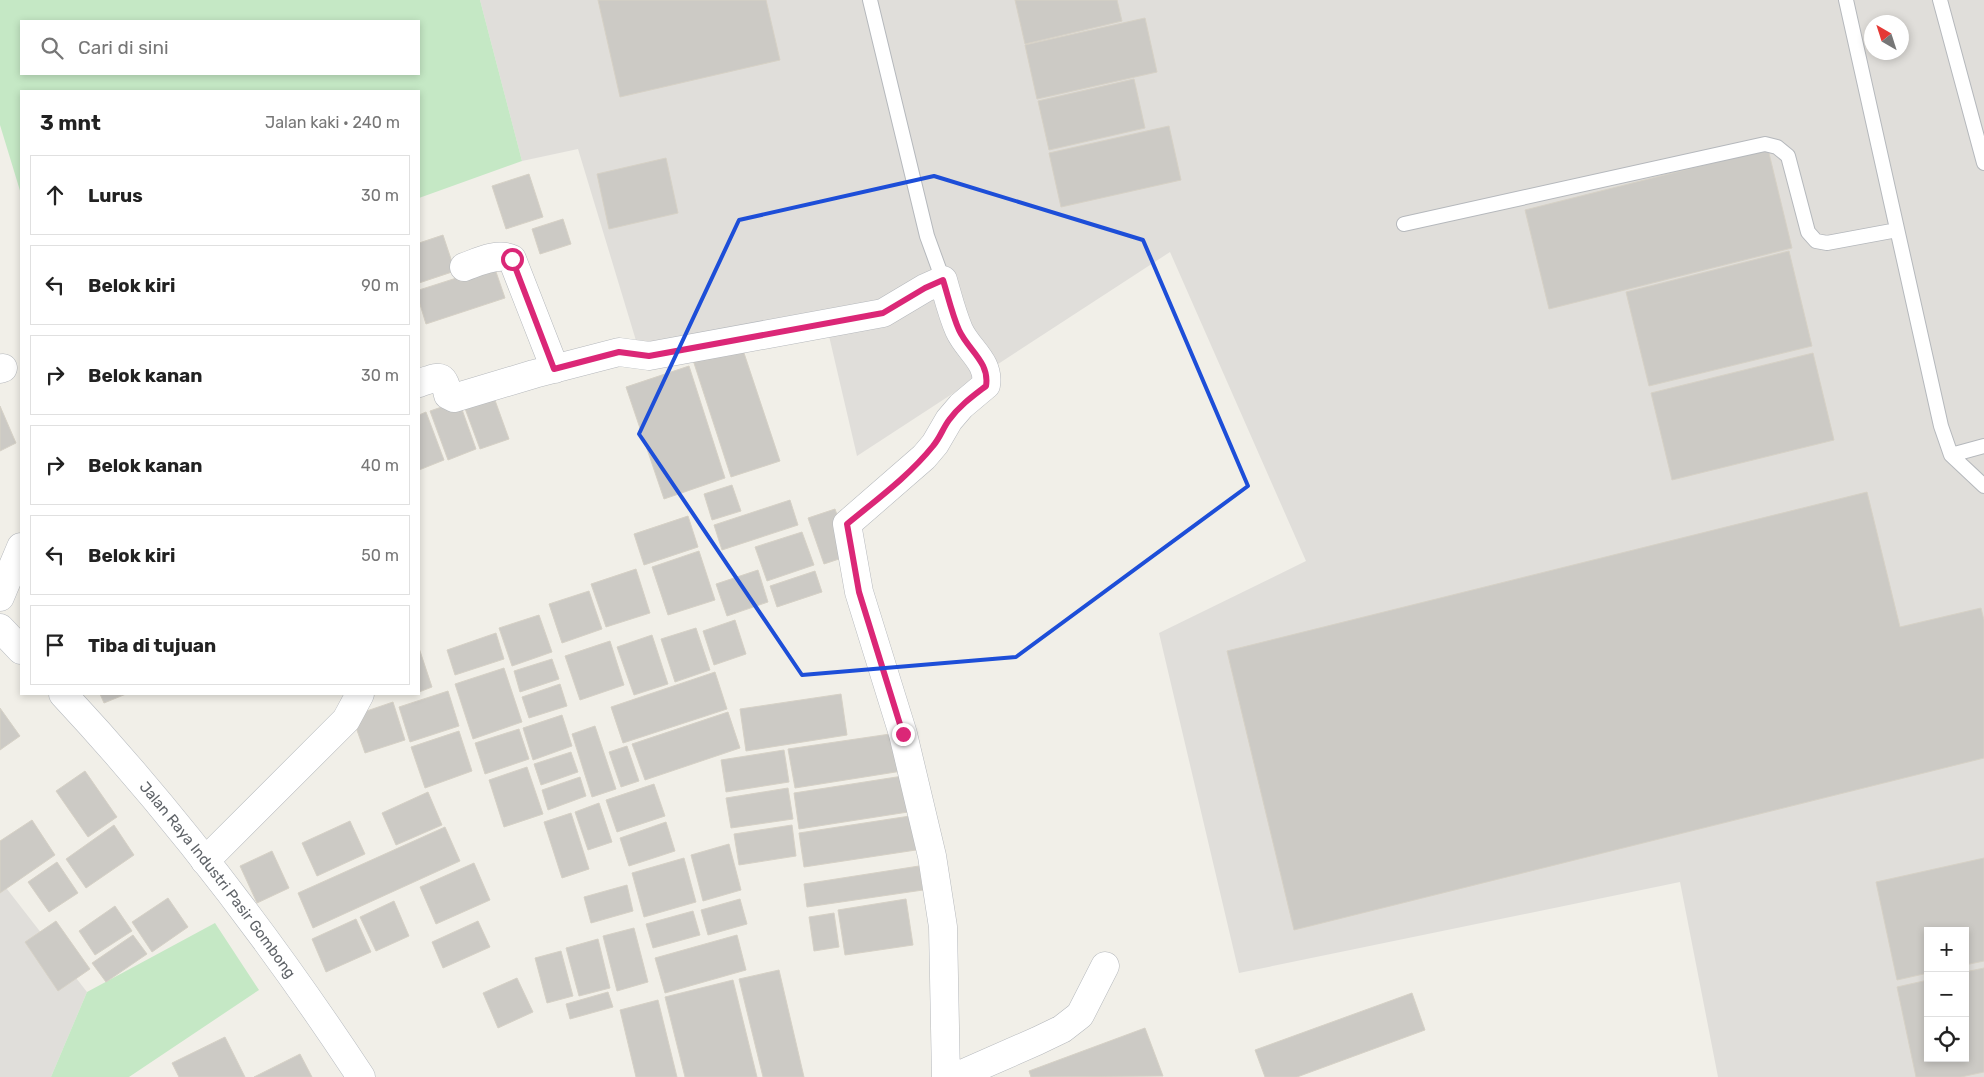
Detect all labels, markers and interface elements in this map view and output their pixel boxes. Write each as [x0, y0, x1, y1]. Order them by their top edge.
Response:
north arrow [1864, 15, 1909, 60]
search box [20, 20, 420, 75]
icon: search [38, 34, 66, 62]
text: Cari di sini [78, 36, 169, 59]
text: 3 mnt [40, 110, 101, 135]
text: Jalan kaki · 240 m [265, 113, 400, 132]
icon: ahead [41, 181, 69, 209]
text: Lurus [88, 184, 143, 207]
text: 30 m [361, 186, 399, 205]
route start [501, 248, 524, 271]
icon: left [41, 271, 69, 299]
text: Belok kiri [88, 274, 175, 297]
text: 90 m [361, 276, 399, 295]
icon: right [41, 361, 69, 389]
text: Belok kanan [88, 364, 203, 387]
text: 30 m [361, 366, 399, 385]
icon: right [41, 451, 69, 479]
text: Belok kanan [88, 454, 203, 477]
text: 40 m [361, 456, 399, 475]
icon: left [41, 541, 69, 569]
text: Belok kiri [88, 544, 175, 567]
text: 50 m [361, 546, 399, 565]
icon: arrive [41, 631, 69, 659]
text: Tiba di tujuan [88, 634, 216, 657]
route end [892, 723, 915, 746]
street label: Jalan Raya Industri Pasir Gombong [136, 778, 299, 982]
map controls [1924, 927, 1969, 1062]
button: + [1924, 927, 1969, 972]
button: − [1924, 972, 1969, 1017]
button: locate [1924, 1017, 1969, 1062]

